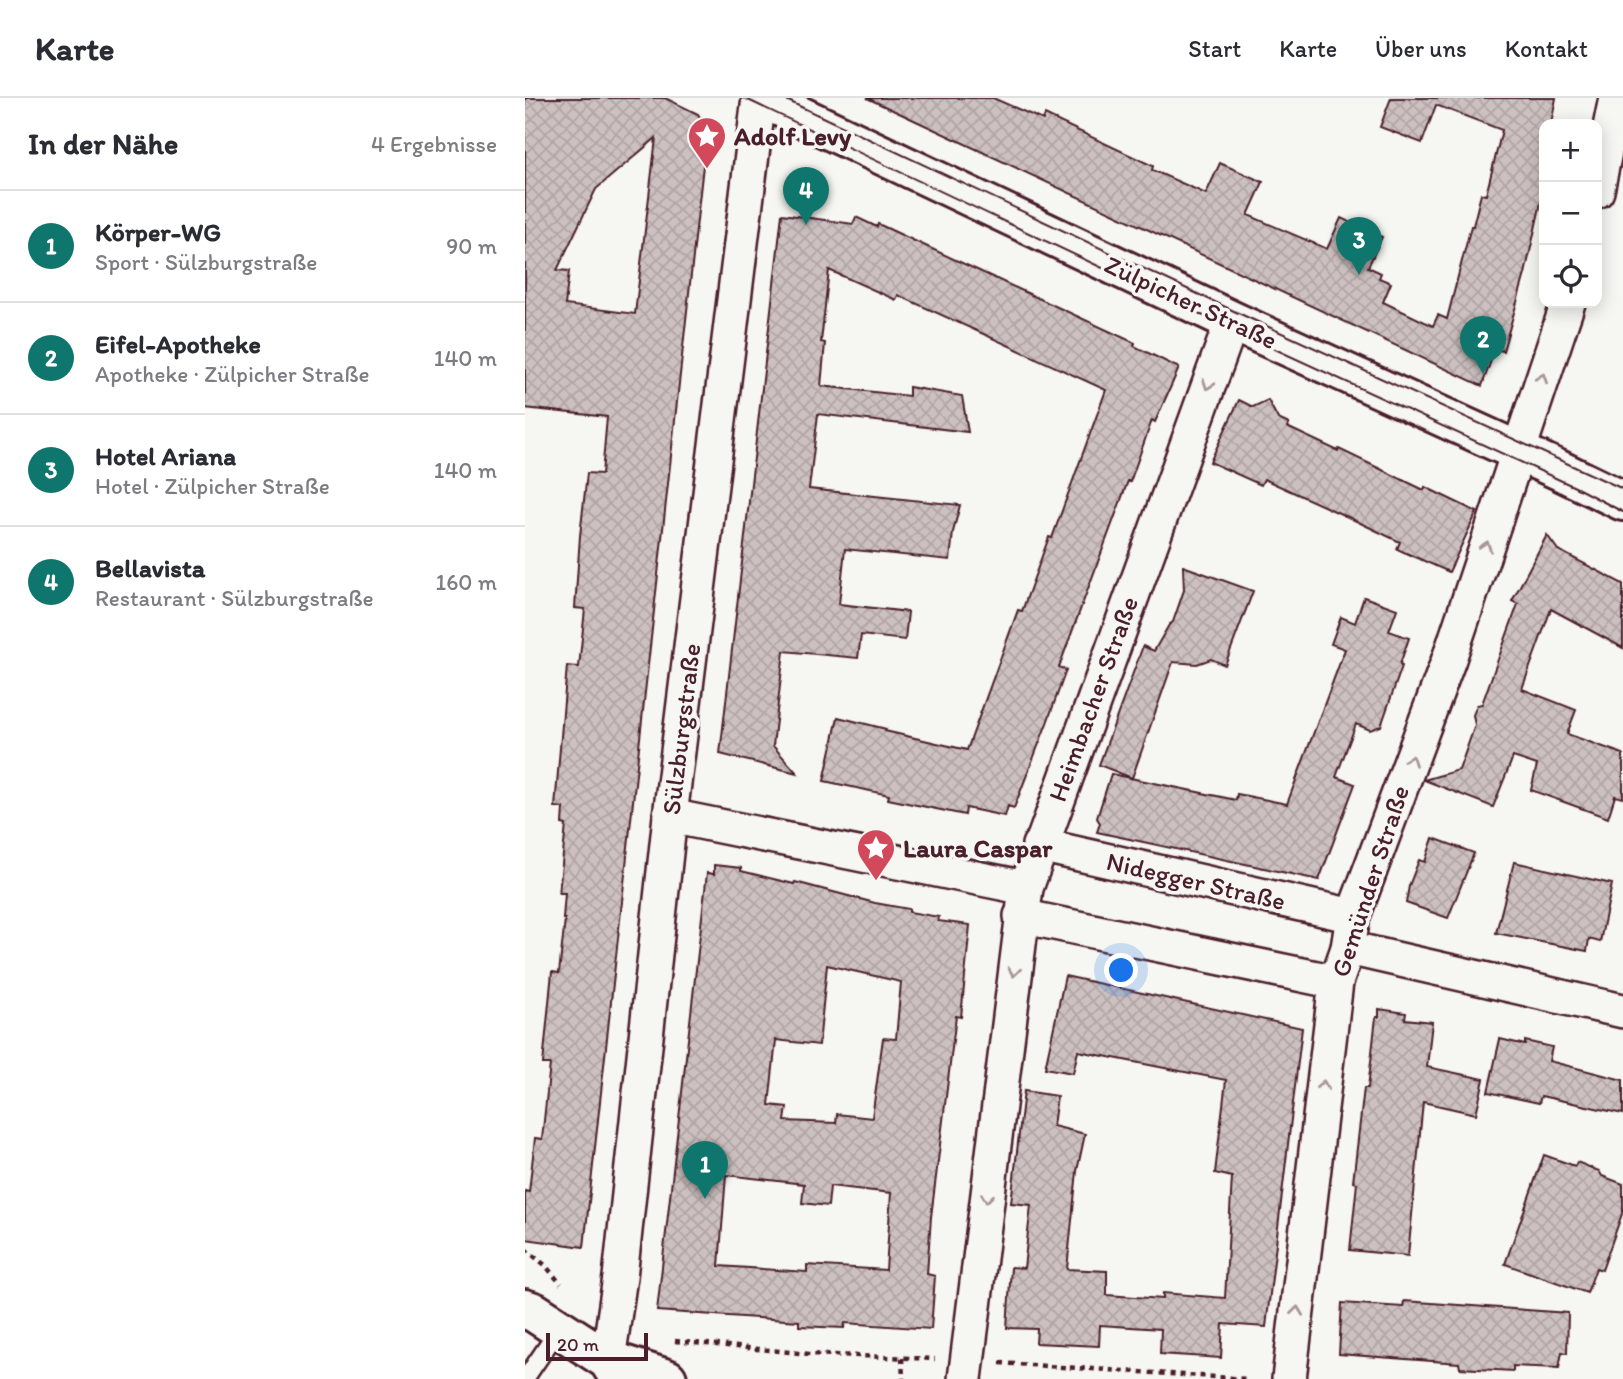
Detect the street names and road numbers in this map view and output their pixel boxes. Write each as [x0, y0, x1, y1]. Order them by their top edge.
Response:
street label: Zülpicher Straße [1100, 248, 1282, 356]
street label: Heimbacher Straße [1041, 592, 1145, 806]
street label: Sülzburgstraße [655, 642, 707, 816]
street label: Gemünder Straße [1324, 781, 1416, 981]
street label: Nidegger Straße [1103, 845, 1289, 917]

